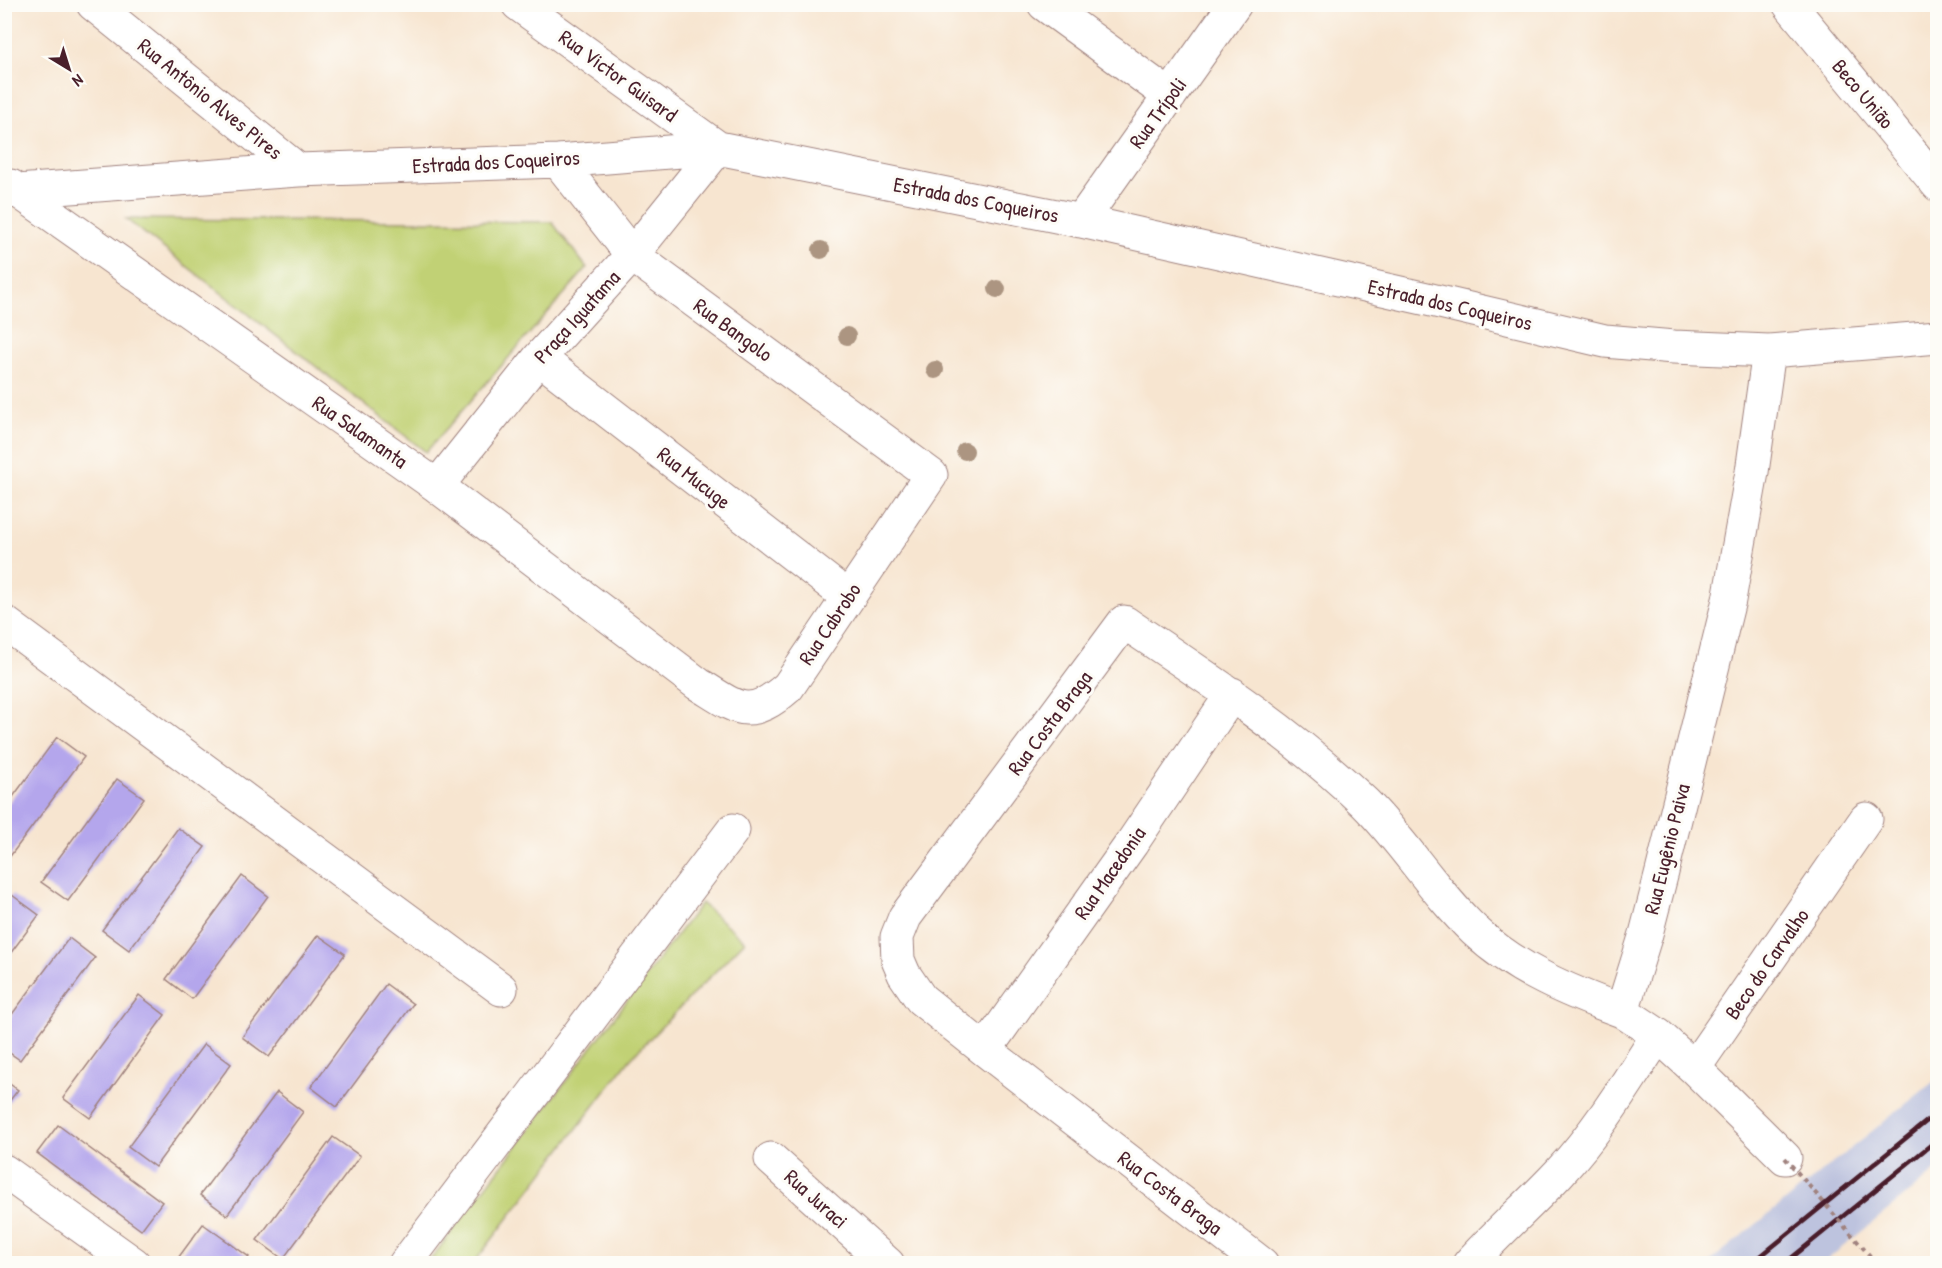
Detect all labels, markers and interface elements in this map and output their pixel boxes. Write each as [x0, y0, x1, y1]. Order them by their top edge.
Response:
street label: Rua Victor Guisard [553, 23, 683, 128]
street label: Rua Antônio Alves Pires [132, 31, 289, 166]
north arrow [39, 39, 99, 99]
street label: Beco União [1826, 53, 1901, 135]
text: N [68, 70, 88, 92]
street label: Rua Trípoli [1122, 71, 1193, 154]
street label: Estrada dos Coqueiros [412, 143, 580, 180]
street label: Estrada dos Coqueiros [891, 169, 1061, 230]
street label: Praça Iguatama [527, 264, 626, 370]
street label: Estrada dos Coqueiros [1365, 272, 1535, 337]
street label: Rua Bangolo [688, 291, 779, 368]
street label: Rua Salamanta [307, 388, 414, 475]
street label: Rua Mucuge [651, 440, 737, 516]
street label: Rua Cabrobo [792, 577, 868, 670]
street label: Rua Costa Braga [1001, 665, 1098, 781]
street label: Rua Eugênio Paiva [1636, 781, 1697, 917]
street label: Rua Macedonia [1067, 820, 1152, 925]
street label: Beco do Carvalho [1718, 902, 1816, 1025]
street label: Rua Costa Braga [1112, 1144, 1228, 1241]
street label: Rua Juraci [778, 1162, 854, 1235]

